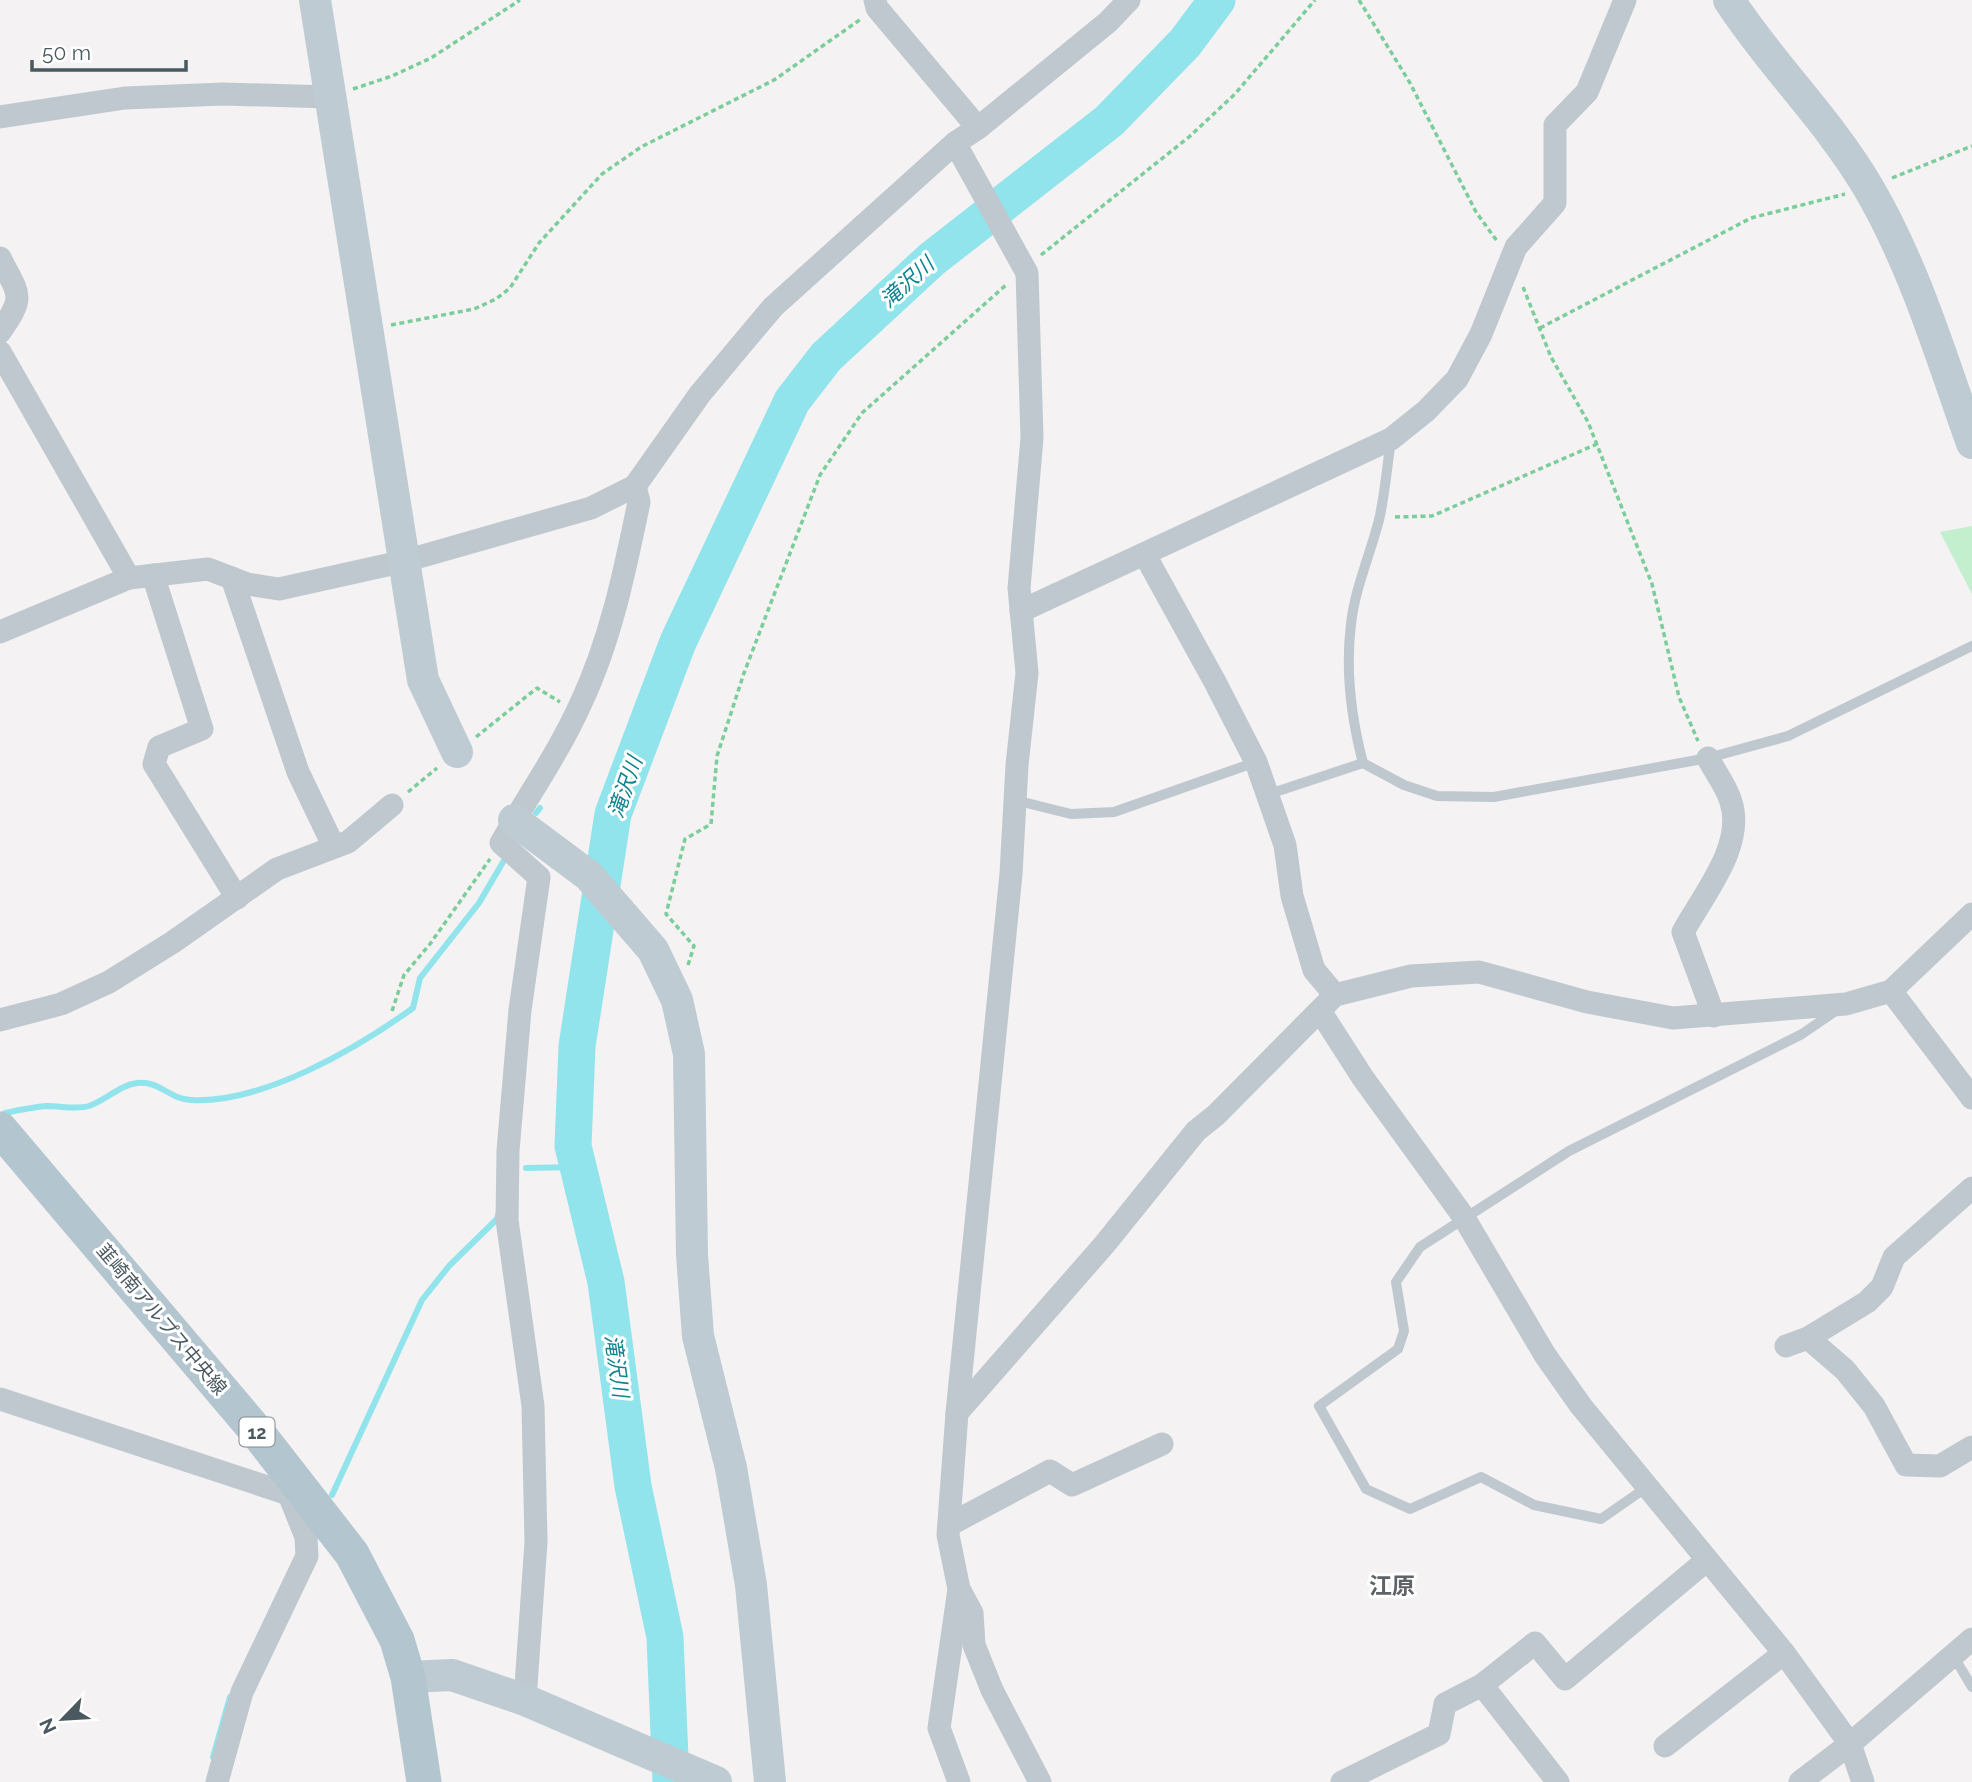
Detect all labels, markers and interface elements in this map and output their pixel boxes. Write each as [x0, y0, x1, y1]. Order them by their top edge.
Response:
scale bar [32, 28, 186, 72]
text: 50 m [42, 40, 91, 65]
water label: 滝沢川 [875, 250, 940, 312]
water label: 滝沢川 [603, 751, 648, 821]
street label: 韮崎南アルプス中央線 [93, 1239, 231, 1399]
water label: 滝沢川 [600, 1333, 634, 1401]
road number: 12 [240, 1418, 274, 1447]
district label: 江原 [1369, 1572, 1415, 1599]
north arrow [28, 1684, 98, 1754]
text: N [35, 1715, 61, 1737]

